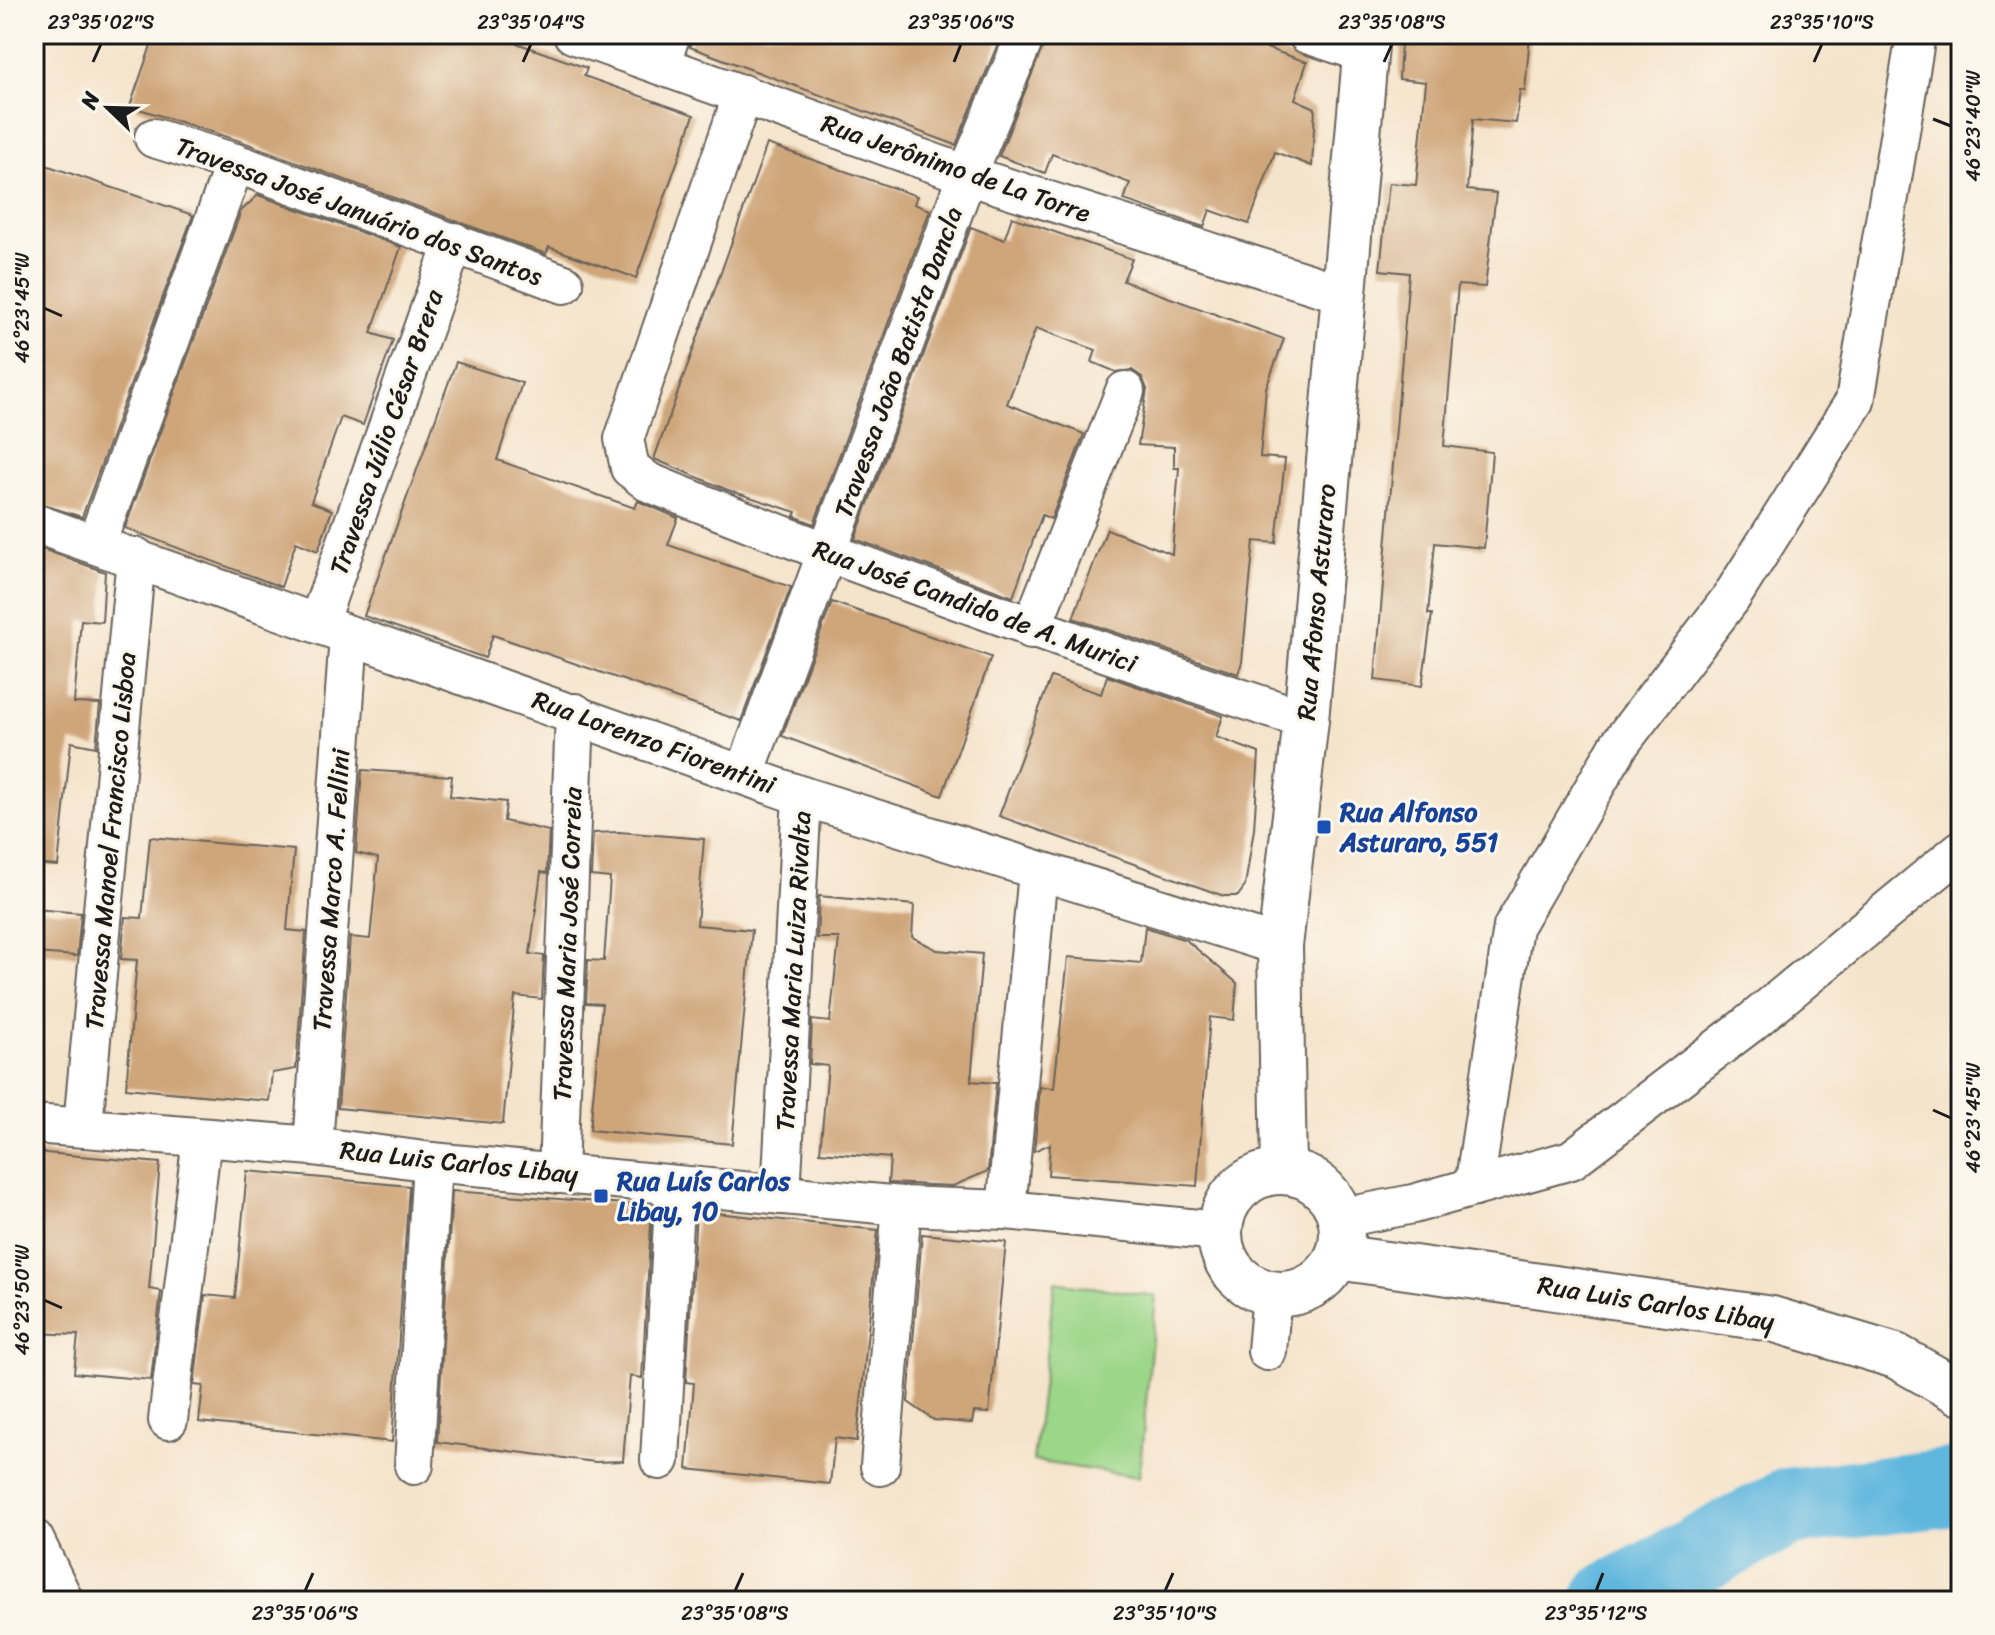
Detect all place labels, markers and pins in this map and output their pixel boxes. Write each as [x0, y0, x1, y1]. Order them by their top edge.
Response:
place label: Rua Alfonso Asturaro, 551 [1339, 789, 1498, 865]
marker: Rua Alfonso Asturaro, 551 [1315, 818, 1333, 836]
place label: Rua Luís Carlos Libay, 10 [616, 1158, 791, 1234]
marker: Rua Luís Carlos Libay, 10 [592, 1187, 610, 1205]

